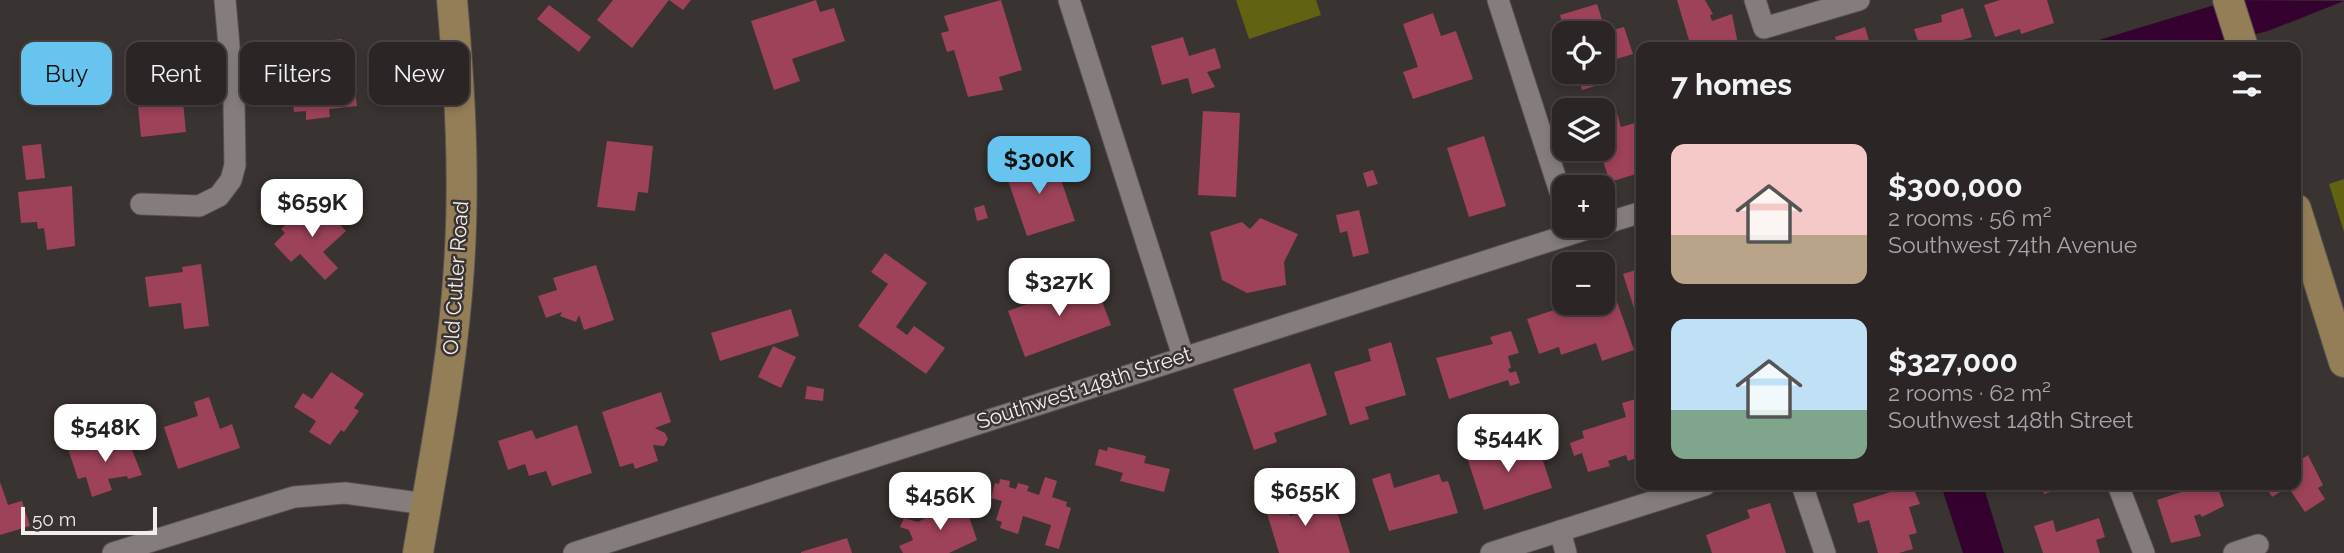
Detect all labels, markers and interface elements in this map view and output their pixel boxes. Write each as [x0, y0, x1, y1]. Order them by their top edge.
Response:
map controls [1552, 21, 1615, 315]
button: locate [1552, 21, 1615, 84]
chip: Buy [21, 42, 112, 105]
chip: Rent [126, 42, 226, 105]
chip: Filters [240, 42, 355, 105]
chip: New [369, 42, 469, 105]
icon: filters [2228, 65, 2266, 103]
text: 7 homes [1671, 67, 1792, 102]
button: layers [1552, 98, 1615, 161]
pin: $300K [990, 136, 1088, 196]
text: $300K [1004, 145, 1074, 172]
text: $300,000 [1888, 169, 2023, 204]
icon: home [1727, 172, 1811, 256]
button: + [1552, 175, 1615, 238]
pin: $659K [263, 180, 361, 239]
text: $659K [277, 188, 347, 215]
street label: Old Cutler Road [438, 200, 473, 356]
text: 2 rooms · 56 m² [1888, 204, 2052, 231]
text: Southwest 74th Avenue [1888, 231, 2137, 258]
button: − [1552, 252, 1615, 315]
pin: $327K [1010, 258, 1108, 318]
text: $327K [1025, 267, 1093, 294]
street label: Southwest 148th Street [973, 341, 1194, 434]
text: $327,000 [1888, 344, 2018, 379]
icon: home [1727, 347, 1811, 431]
text: 2 rooms · 62 m² [1888, 379, 2051, 406]
pin: $548K [56, 405, 154, 464]
text: Southwest 148th Street [1888, 406, 2133, 433]
text: $548K [70, 413, 140, 440]
pin: $544K [1459, 414, 1557, 474]
text: $544K [1474, 423, 1542, 450]
pin: $655K [1256, 468, 1354, 528]
pin: $456K [891, 472, 989, 532]
text: $655K [1270, 477, 1340, 504]
text: $456K [905, 481, 975, 508]
scale bar [21, 504, 158, 536]
text: 50 m [32, 508, 76, 530]

